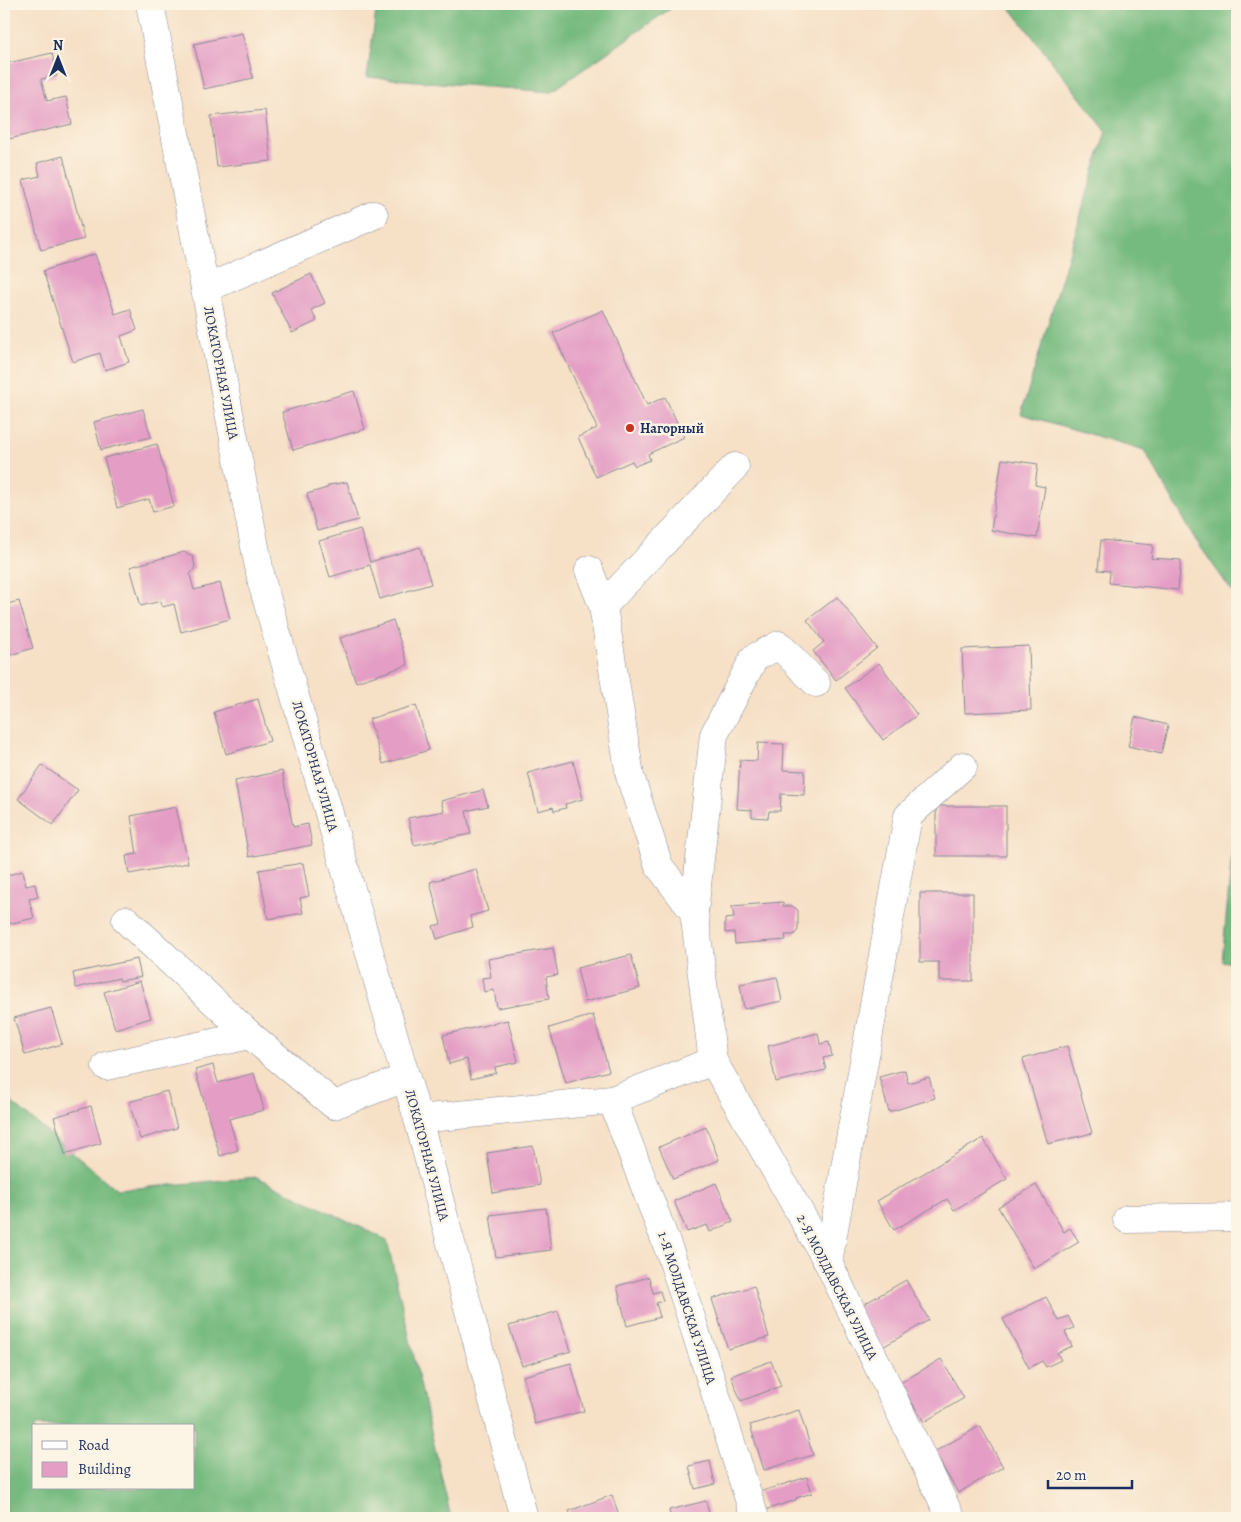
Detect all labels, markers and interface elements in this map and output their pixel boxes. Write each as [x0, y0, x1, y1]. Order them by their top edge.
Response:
north arrow [32, 32, 82, 82]
text: N [53, 36, 63, 55]
street label: ЛОКАТОРНАЯ УЛИЦА [199, 305, 243, 442]
place label: Нагорный [640, 419, 704, 438]
marker: Нагорный [624, 422, 636, 434]
street label: ЛОКАТОРНАЯ УЛИЦА [287, 698, 343, 835]
street label: ЛОКАТОРНАЯ УЛИЦА [400, 1087, 454, 1224]
street label: 2-Я МОЛДАВСКАЯ УЛИЦА [792, 1211, 882, 1364]
street label: 1-Я МОЛДАВСКАЯ УЛИЦА [653, 1229, 721, 1387]
legend [32, 1424, 195, 1490]
text: Road [78, 1435, 110, 1455]
scale bar [1048, 1457, 1132, 1489]
text: Building [78, 1459, 131, 1479]
text: 20 m [1056, 1465, 1087, 1485]

